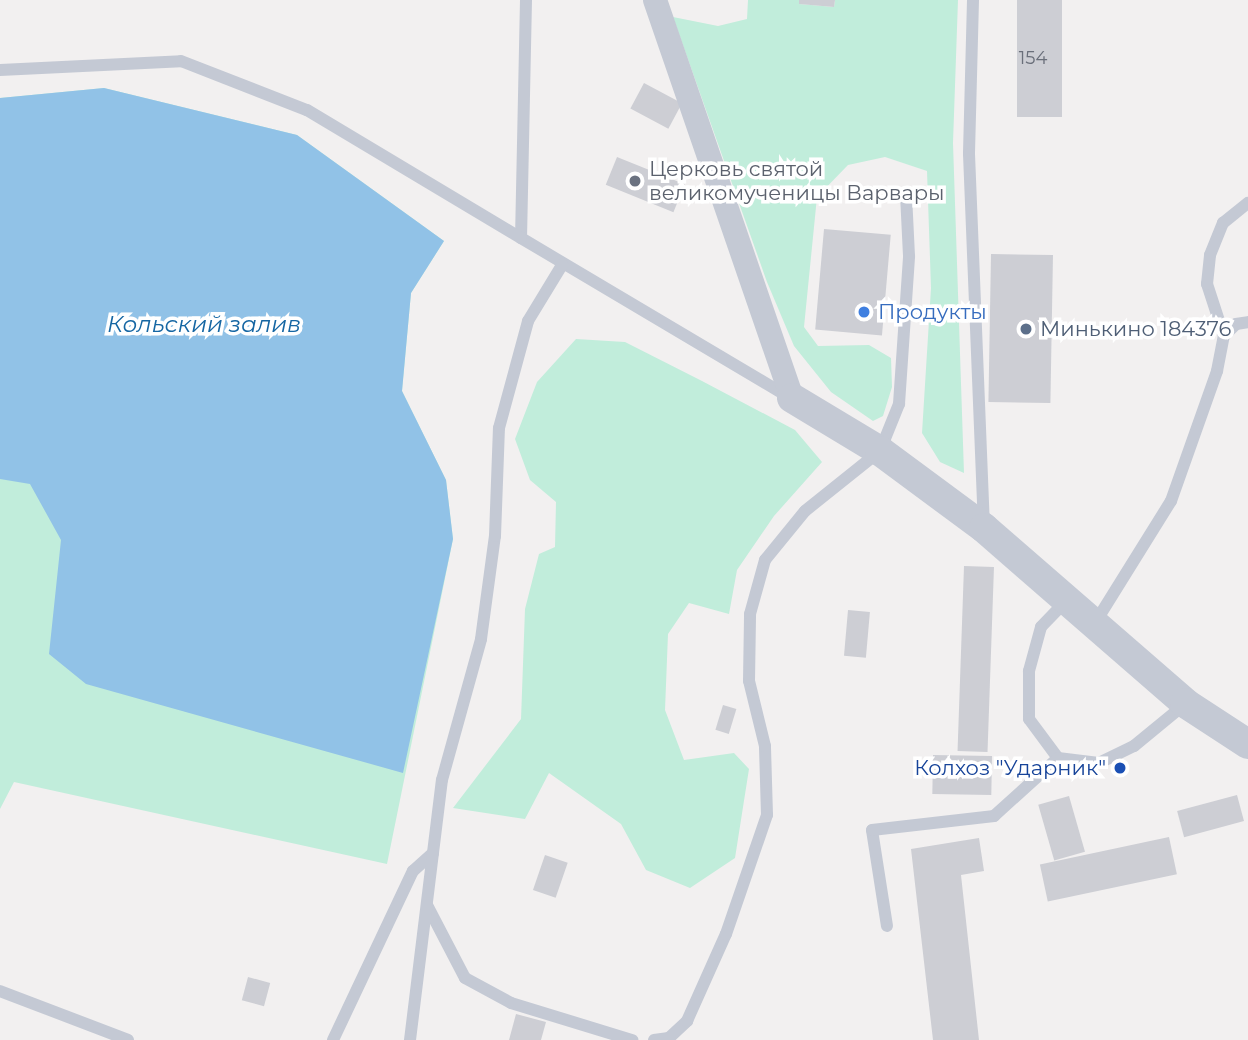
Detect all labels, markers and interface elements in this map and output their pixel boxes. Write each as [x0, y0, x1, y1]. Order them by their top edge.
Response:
house number: 154 [1019, 47, 1047, 69]
place label: Церковь святой великомученицы Варвары [649, 156, 945, 206]
marker: Церковь святой великомученицы Варвары [627, 173, 643, 189]
place label: Продукты [878, 299, 987, 325]
marker: Продукты [856, 304, 872, 320]
water label: Кольский залив [107, 310, 301, 338]
place label: Минькино 184376 [1040, 316, 1231, 342]
marker: Минькино 184376 [1018, 321, 1034, 337]
place label: Колхоз "Ударник" [914, 755, 1106, 781]
marker: Колхоз "Ударник" [1112, 760, 1128, 776]

